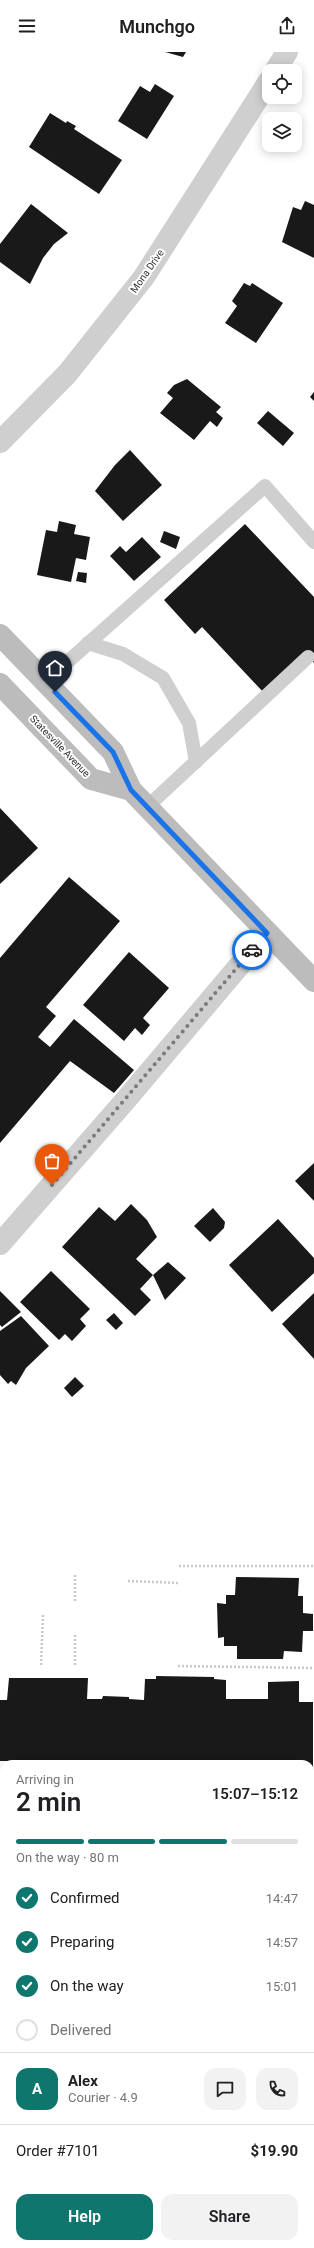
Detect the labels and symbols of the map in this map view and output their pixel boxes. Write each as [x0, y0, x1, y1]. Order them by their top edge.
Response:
street label: Mona Drive [128, 247, 166, 295]
pin [38, 651, 72, 692]
street label: Statesville Avenue [28, 713, 92, 779]
courier [232, 930, 272, 970]
pin [35, 1144, 69, 1185]

